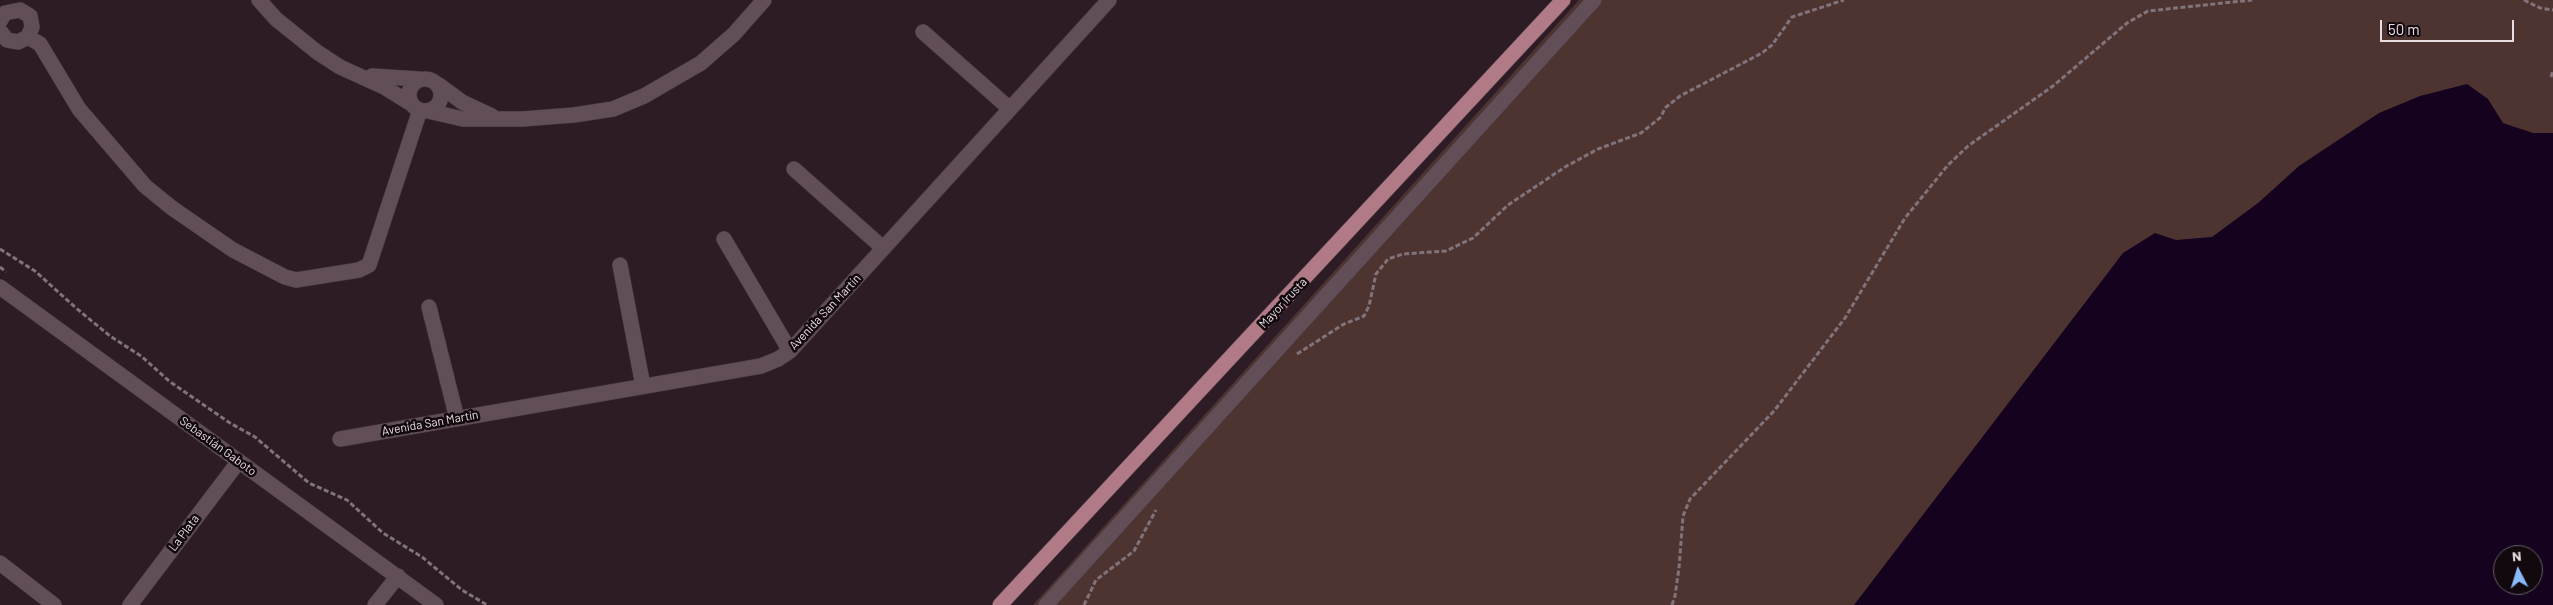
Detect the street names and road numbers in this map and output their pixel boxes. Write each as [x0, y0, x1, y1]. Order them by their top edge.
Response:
street label: Avenida San Martín [786, 271, 864, 353]
street label: Mayor Irusta [1256, 275, 1310, 331]
street label: Avenida San Martín [380, 407, 480, 439]
street label: Sebastián Gaboto [177, 413, 259, 479]
street label: La Plata [166, 512, 202, 554]

